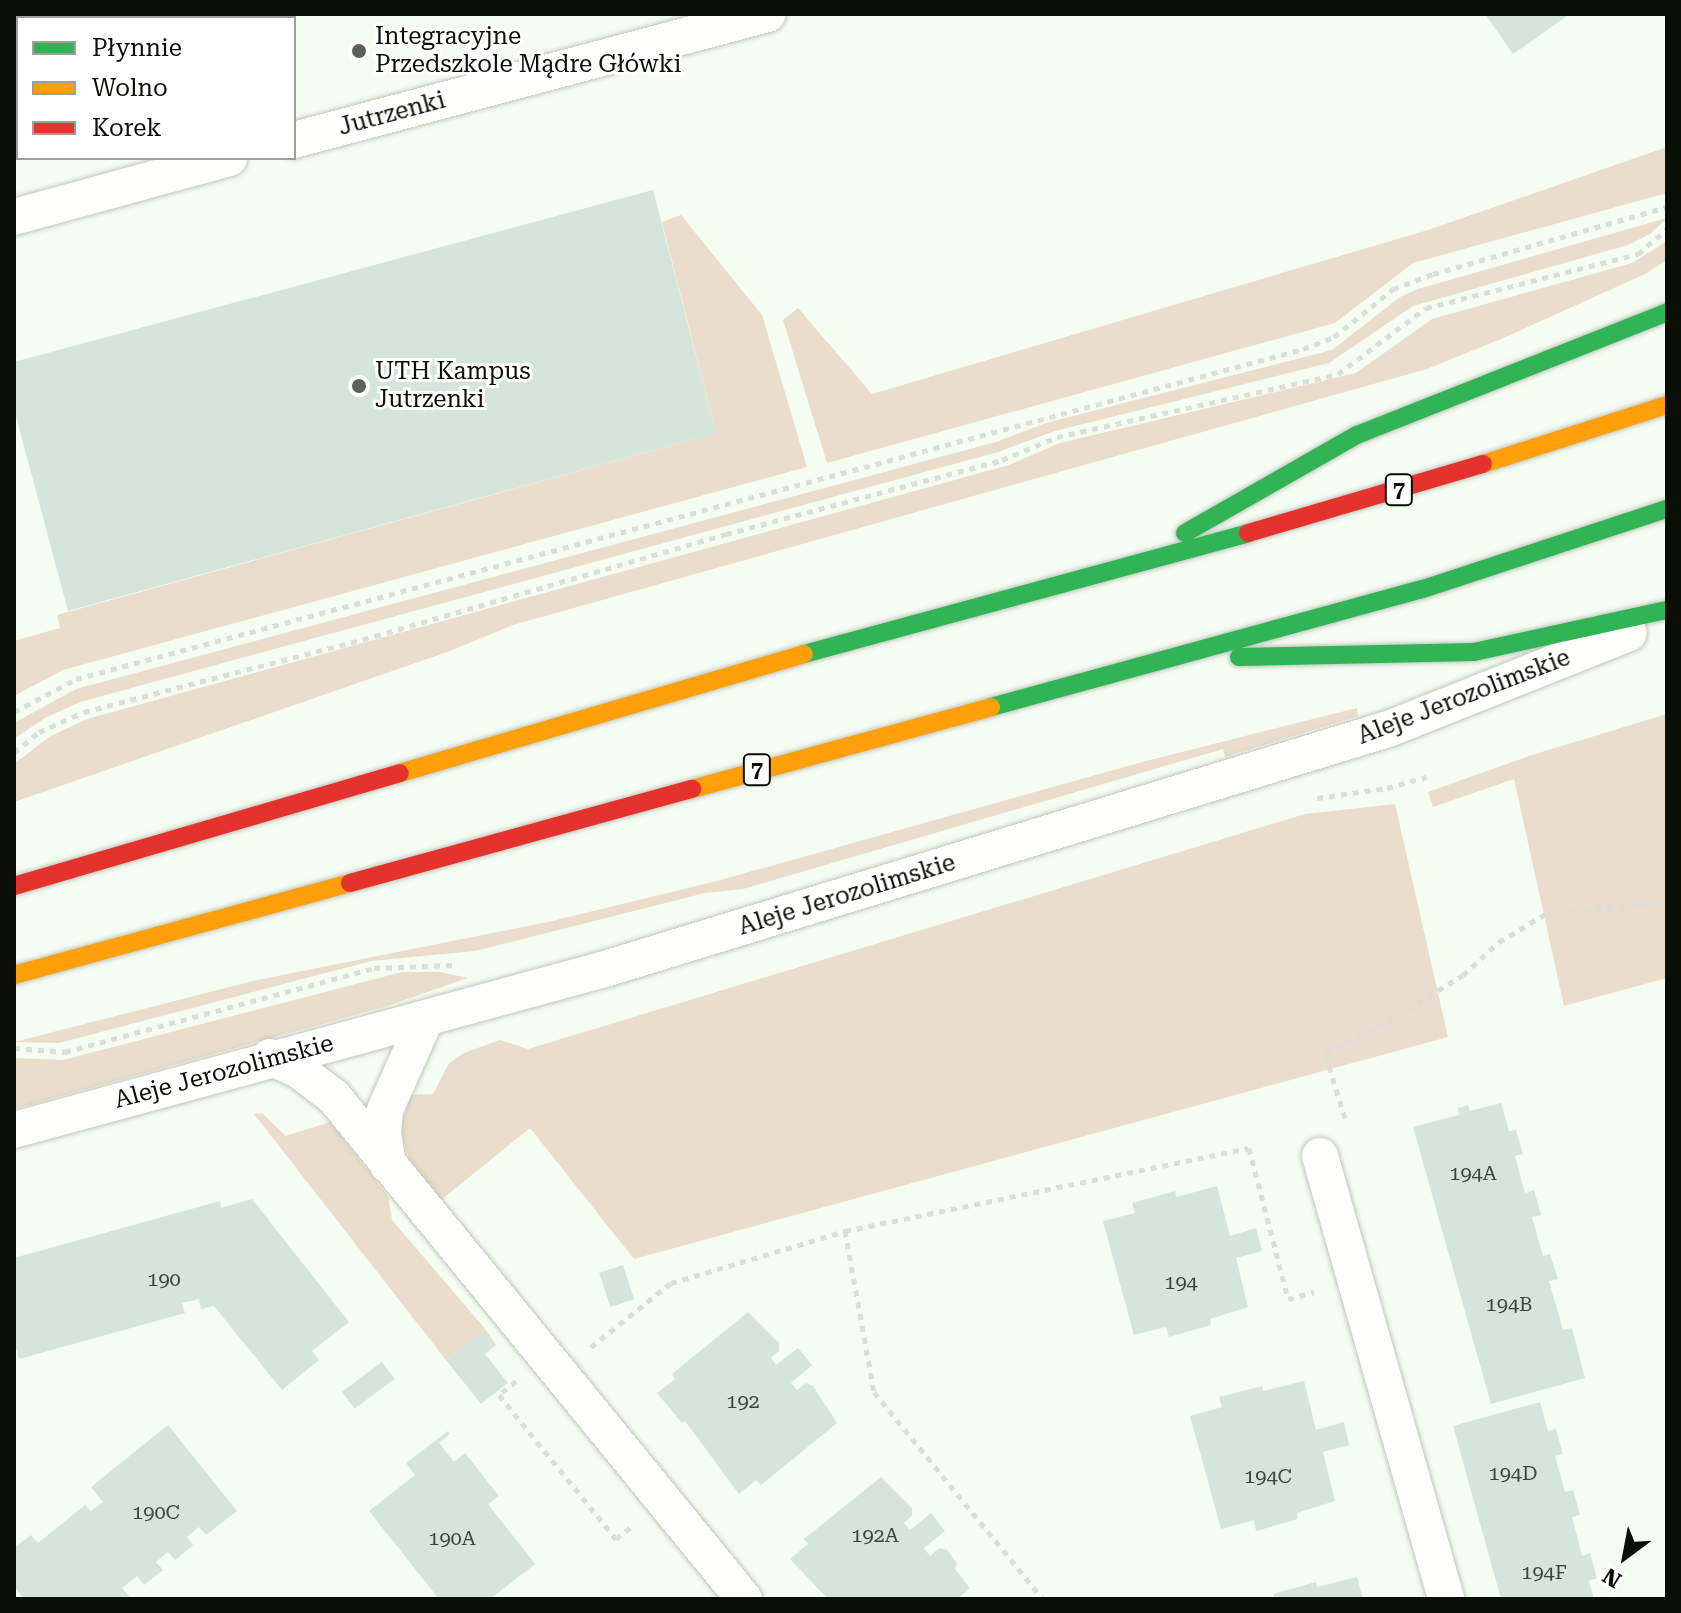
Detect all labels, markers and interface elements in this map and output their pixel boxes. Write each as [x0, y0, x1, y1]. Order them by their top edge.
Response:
legend [16, 16, 296, 160]
place label: Integracyjne Przedszkole Mądre Główki [375, 23, 681, 79]
text: Płynnie [92, 34, 182, 62]
marker: Integracyjne Przedszkole Mądre Główki [350, 42, 368, 60]
text: Wolno [92, 74, 168, 102]
street label: Jutrzenki [335, 86, 449, 142]
text: Korek [92, 114, 162, 142]
place label: UTH Kampus Jutrzenki [375, 358, 531, 414]
marker: UTH Kampus Jutrzenki [350, 377, 368, 395]
road number: 7 [1383, 472, 1415, 508]
street label: Aleje Jerozolimskie [1354, 643, 1574, 751]
road number: 7 [741, 752, 773, 788]
street label: Aleje Jerozolimskie [735, 848, 959, 942]
street label: Aleje Jerozolimskie [111, 1029, 337, 1115]
house number: 194A [1449, 1161, 1497, 1185]
house number: 190 [147, 1267, 181, 1291]
house number: 194 [1164, 1270, 1198, 1294]
house number: 194B [1486, 1292, 1532, 1316]
house number: 192 [726, 1389, 760, 1413]
house number: 194D [1488, 1461, 1538, 1485]
house number: 194C [1244, 1464, 1292, 1488]
house number: 190C [132, 1500, 180, 1524]
north arrow [1585, 1517, 1665, 1597]
house number: 192A [851, 1523, 899, 1547]
house number: 190A [428, 1526, 476, 1550]
house number: 194F [1521, 1560, 1567, 1584]
text: N [1598, 1563, 1626, 1593]

